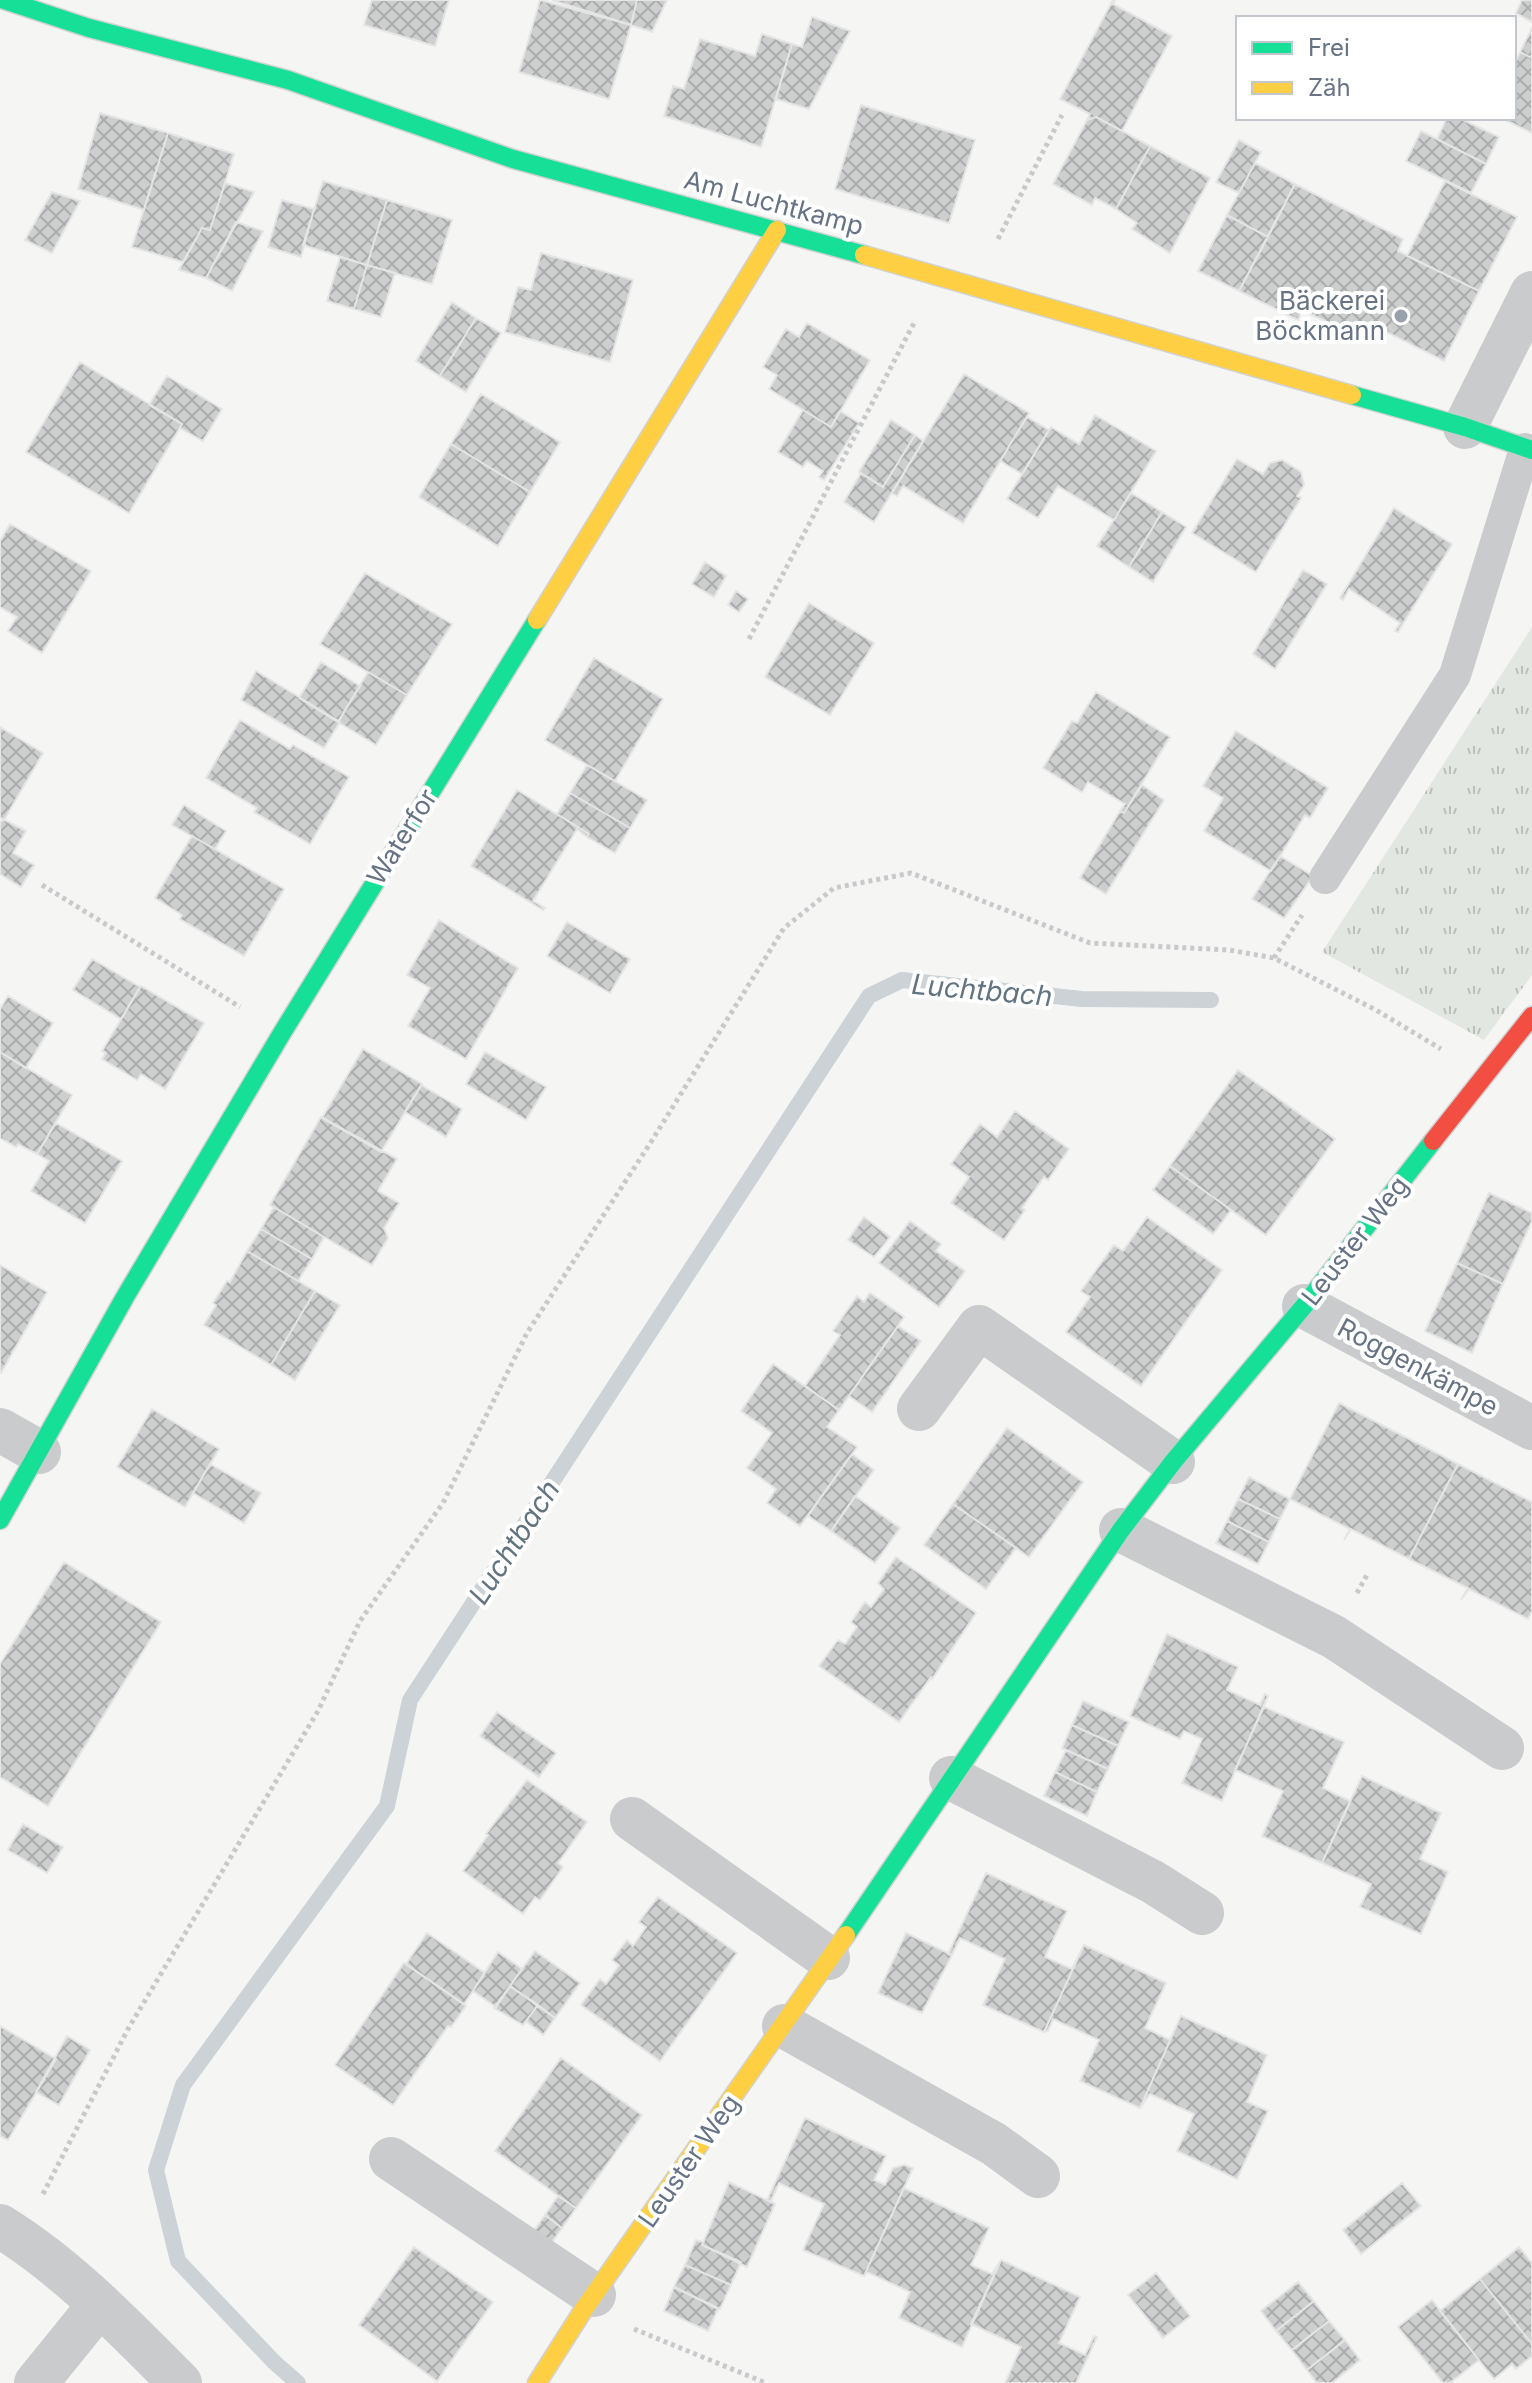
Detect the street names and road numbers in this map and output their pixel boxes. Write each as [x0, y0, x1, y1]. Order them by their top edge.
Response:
street label: Am Luchtkamp [681, 164, 867, 241]
street label: Waterfor [360, 783, 443, 890]
street label: Leuster Weg [1295, 1170, 1414, 1311]
street label: Roggenkämpe [1333, 1311, 1504, 1422]
street label: Leuster Weg [631, 2088, 746, 2233]

